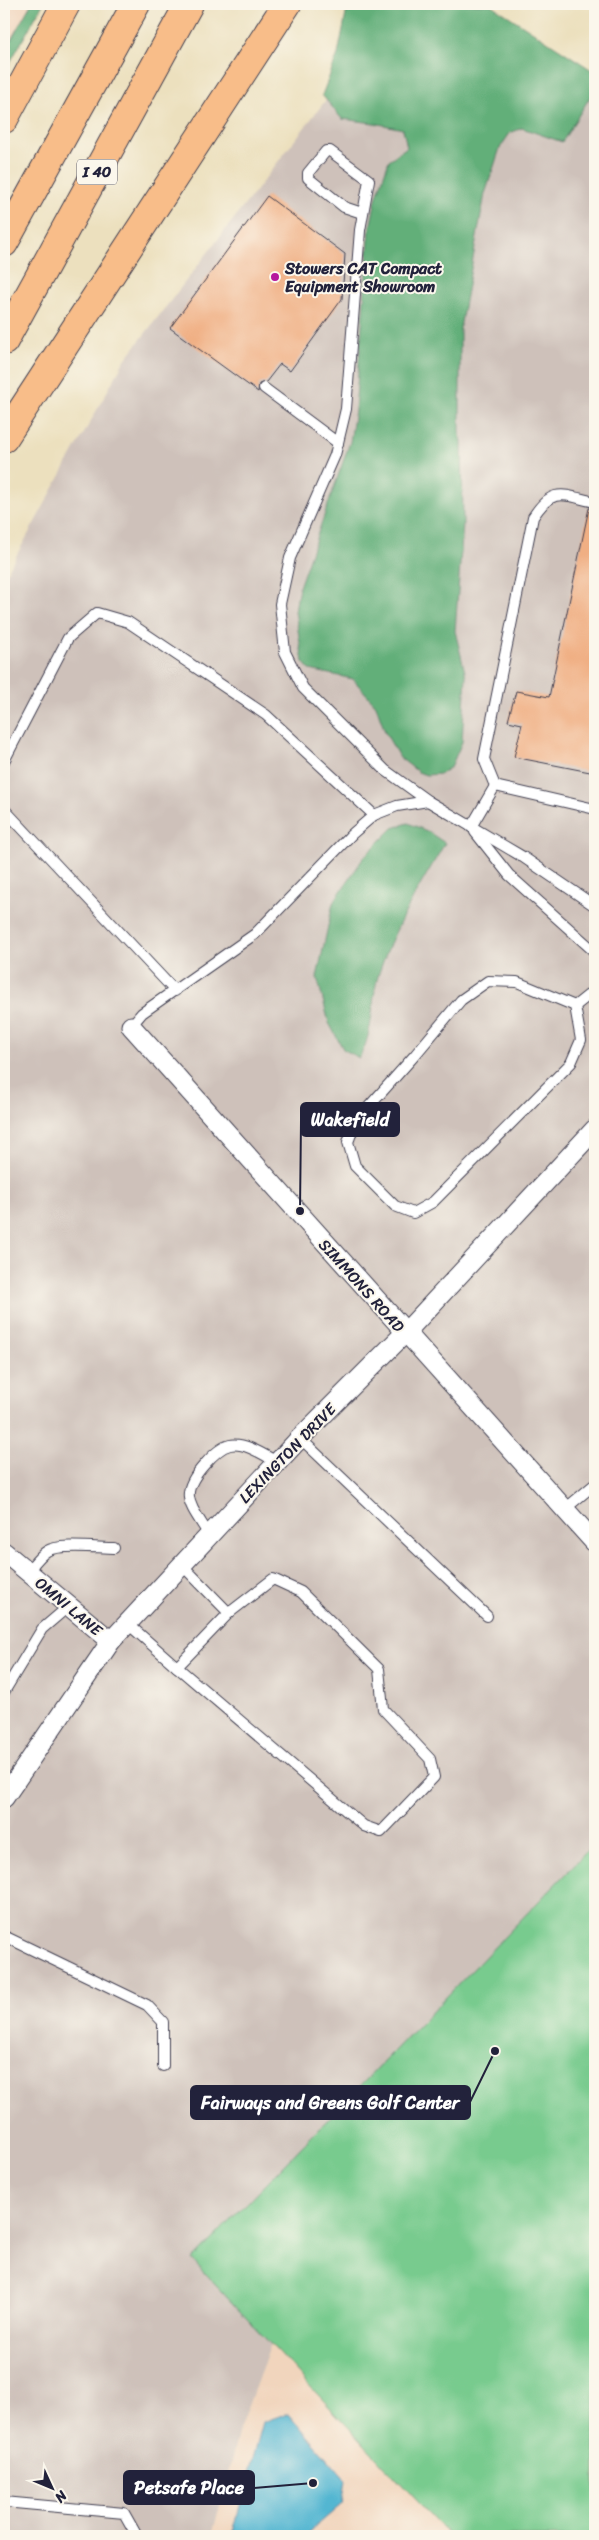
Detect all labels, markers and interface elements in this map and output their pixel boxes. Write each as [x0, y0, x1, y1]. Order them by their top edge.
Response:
road number: I 40 [77, 160, 117, 184]
place label: Stowers CAT Compact Equipment Showroom [284, 254, 442, 301]
marker: Stowers CAT Compact Equipment Showroom [269, 271, 281, 283]
callout: Wakefield [301, 1103, 399, 1136]
text: Wakefield [311, 1104, 391, 1136]
street label: SIMMONS ROAD [311, 1232, 412, 1339]
street label: LEXINGTON DRIVE [231, 1395, 344, 1511]
street label: OMNI LANE [28, 1569, 110, 1644]
callout: Fairways and Greens Golf Center [191, 2086, 470, 2119]
text: Fairways and Greens Golf Center [200, 2087, 461, 2119]
north arrow [28, 2462, 78, 2512]
callout: Petsafe Place [124, 2471, 254, 2504]
text: Petsafe Place [134, 2472, 245, 2504]
text: N [48, 2484, 74, 2509]

